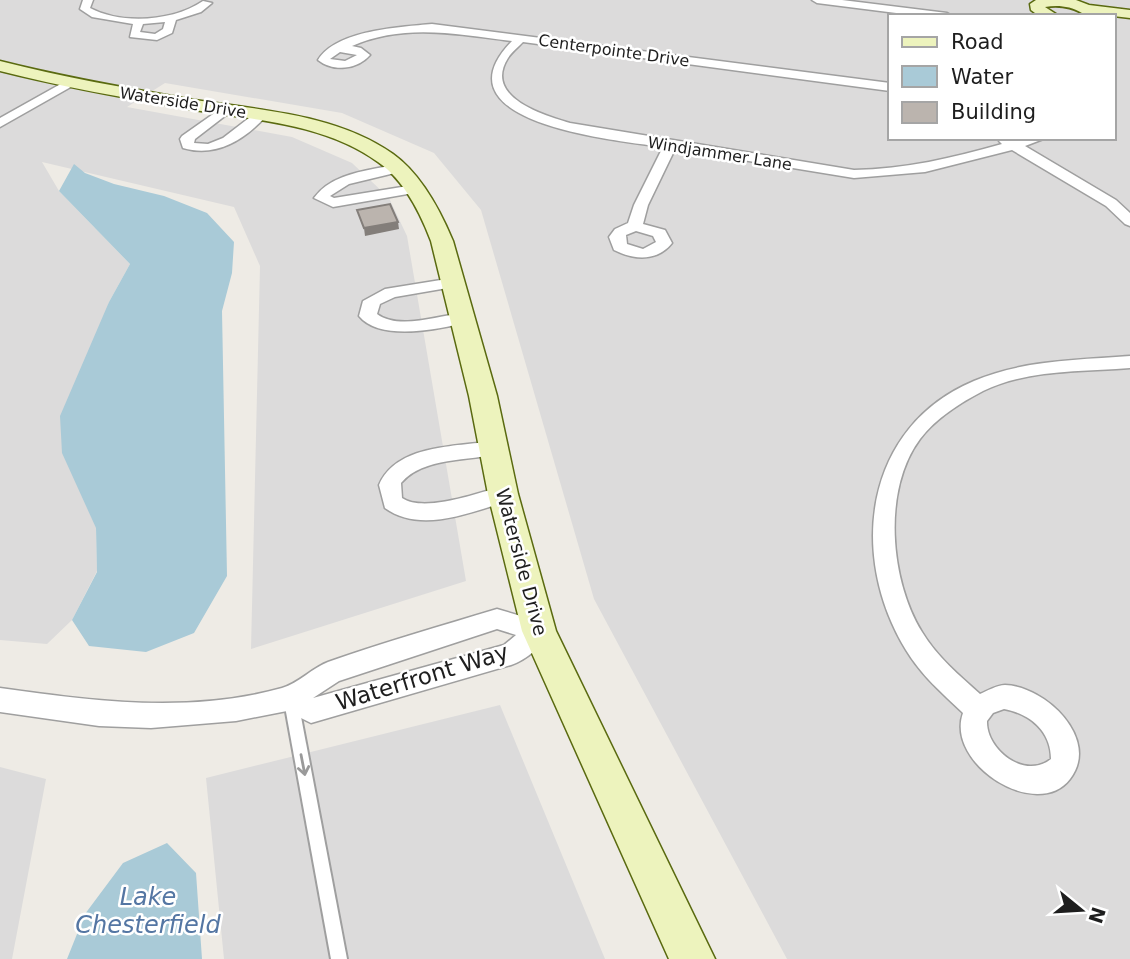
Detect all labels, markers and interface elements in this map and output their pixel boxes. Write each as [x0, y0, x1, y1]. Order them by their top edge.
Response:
legend [888, 14, 1116, 140]
street label: Centerpointe Drive [537, 30, 691, 70]
text: Road [951, 30, 1004, 54]
text: Water [951, 65, 1013, 89]
street label: Waterside Drive [118, 83, 248, 122]
text: Building [951, 100, 1036, 124]
street label: Windjammer Lane [646, 133, 793, 174]
street label: Waterside Drive [492, 486, 552, 638]
street label: Waterfront Way [333, 638, 511, 716]
one-way arrow [297, 753, 310, 776]
north arrow [1046, 875, 1116, 945]
water label: Lake Chesterfield [75, 883, 221, 939]
text: N [1084, 904, 1110, 926]

